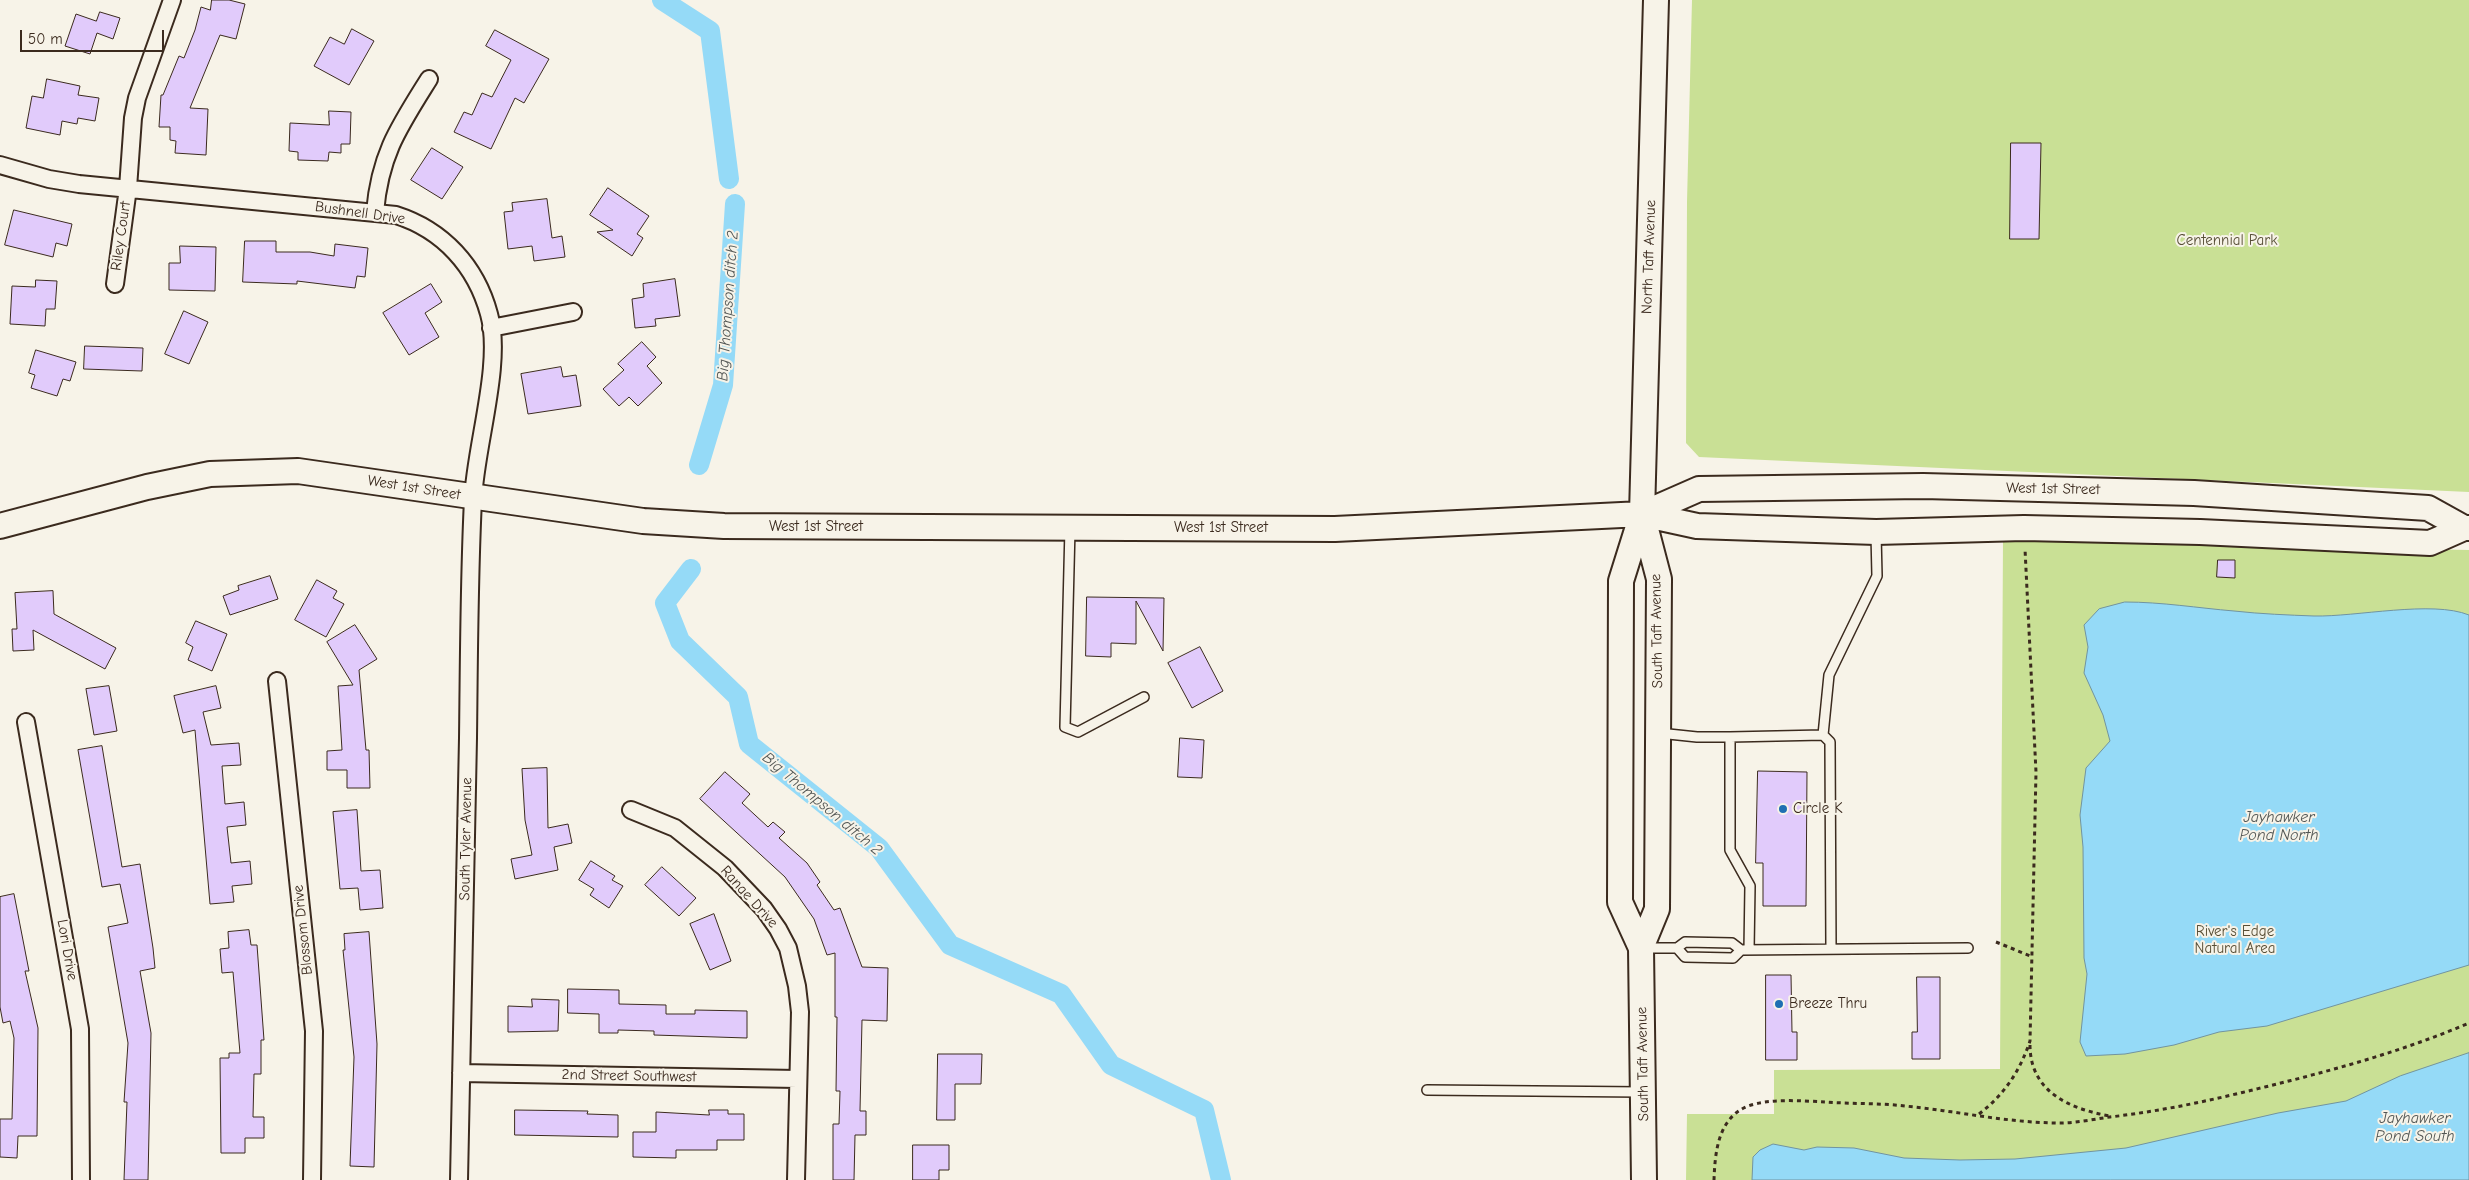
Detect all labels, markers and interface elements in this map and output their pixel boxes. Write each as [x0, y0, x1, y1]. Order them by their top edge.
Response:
scale bar [22, 20, 166, 52]
text: 50 m [28, 30, 63, 48]
street label: Bushnell Drive [314, 198, 406, 228]
street label: Riley Court [107, 200, 135, 272]
street label: North Taft Avenue [1638, 200, 1660, 314]
water label: Big Thompson ditch 2 [713, 230, 743, 382]
park label: Centennial Park [2176, 232, 2278, 250]
street label: West 1st Street [366, 472, 462, 504]
street label: West 1st Street [2006, 479, 2100, 499]
street label: West 1st Street [769, 518, 863, 536]
street label: West 1st Street [1174, 519, 1268, 537]
street label: South Taft Avenue [1647, 574, 1667, 688]
water label: Big Thompson ditch 2 [758, 748, 886, 860]
street label: South Tyler Avenue [456, 777, 476, 901]
place label: Circle K [1793, 800, 1843, 818]
marker: Circle K [1777, 803, 1789, 815]
water label: Jayhawker Pond North [2239, 807, 2319, 845]
street label: Ranae Drive [716, 862, 782, 932]
street label: Blossom Drive [289, 884, 317, 976]
street label: Lori Drive [53, 918, 81, 982]
park label: River's Edge Natural Area [2195, 923, 2275, 958]
place label: Breeze Thru [1789, 995, 1867, 1013]
marker: Breeze Thru [1773, 998, 1785, 1010]
street label: South Taft Avenue [1633, 1007, 1653, 1121]
street label: 2nd Street Southwest [562, 1066, 696, 1086]
water label: Jayhawker Pond South [2375, 1108, 2455, 1146]

